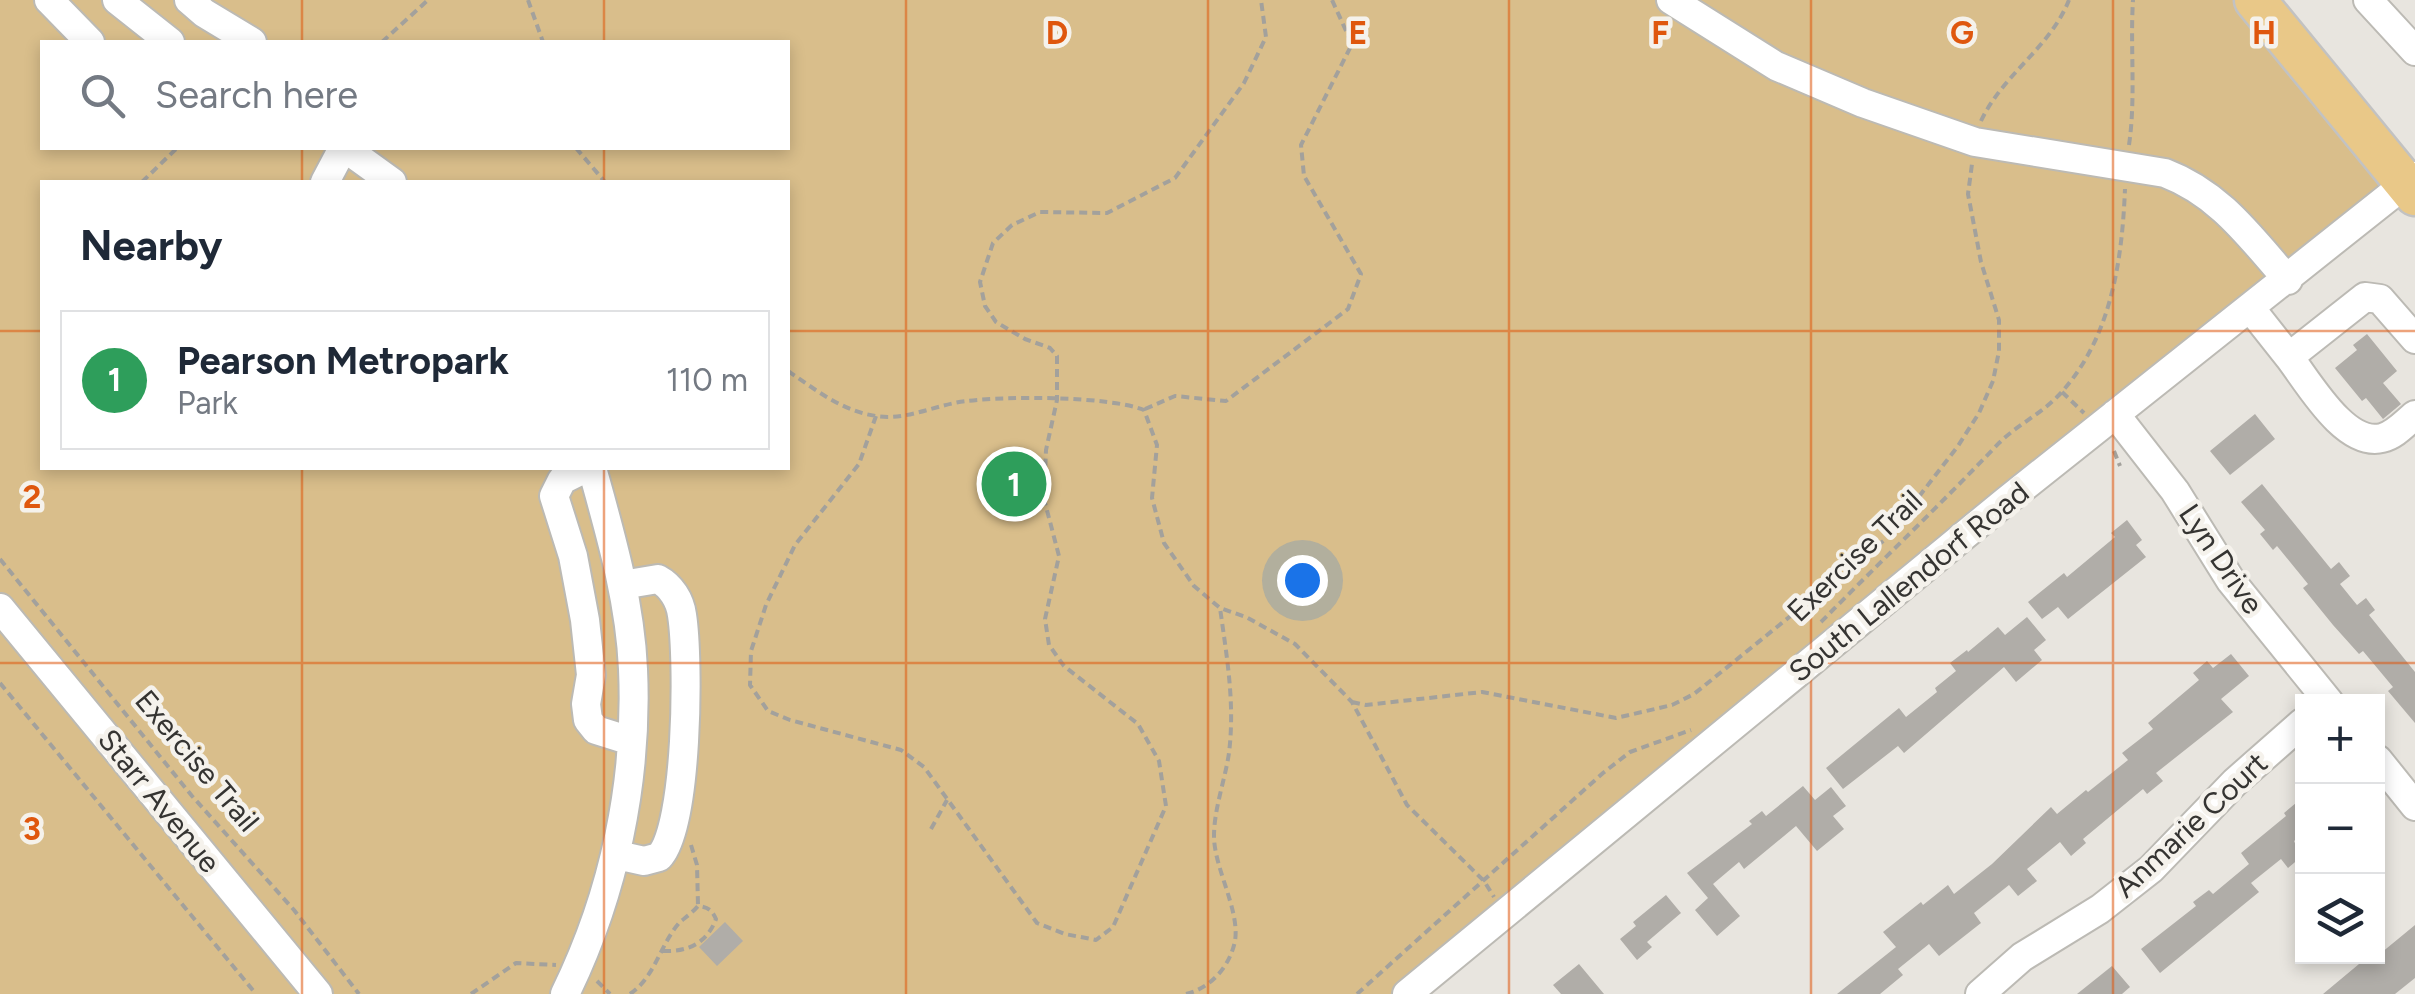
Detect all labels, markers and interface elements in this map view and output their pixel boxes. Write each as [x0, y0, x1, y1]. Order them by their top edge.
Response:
text: D [1046, 14, 1068, 52]
text: E [1349, 14, 1367, 52]
text: F [1651, 14, 1669, 52]
text: G [1950, 14, 1974, 52]
text: H [2252, 14, 2276, 52]
search box [40, 40, 790, 150]
icon: search [75, 68, 130, 123]
text: Search here [155, 72, 358, 118]
text: Nearby [80, 220, 222, 271]
text: Pearson Metropark [177, 338, 509, 384]
text: 1 [108, 361, 121, 399]
text: 110 m [666, 361, 748, 399]
text: Park [177, 384, 238, 422]
pin: 1 [982, 446, 1046, 522]
street label: South Lallendorf Road [1781, 473, 2036, 690]
text: 2 [23, 478, 41, 516]
street label: Exercise Trail [1779, 482, 1930, 629]
street label: Lyn Drive [2171, 497, 2272, 621]
your location [1277, 555, 1328, 606]
street label: Exercise Trail [127, 682, 267, 839]
map controls [2295, 694, 2385, 964]
button: + [2295, 694, 2385, 784]
street label: Starr Avenue [90, 721, 229, 880]
street label: Anmarie Court [2106, 744, 2275, 905]
button: − [2295, 784, 2385, 874]
text: 3 [23, 810, 41, 848]
button: layers [2295, 874, 2385, 964]

